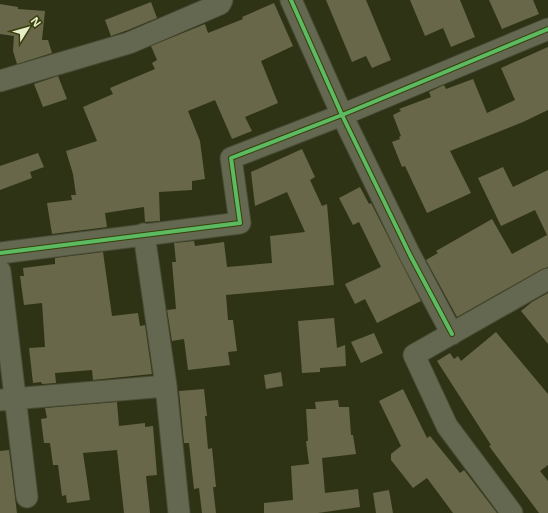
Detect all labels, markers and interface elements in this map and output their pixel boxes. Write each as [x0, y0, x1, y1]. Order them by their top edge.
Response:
north arrow [8, 8, 48, 48]
text: N [28, 14, 45, 30]

